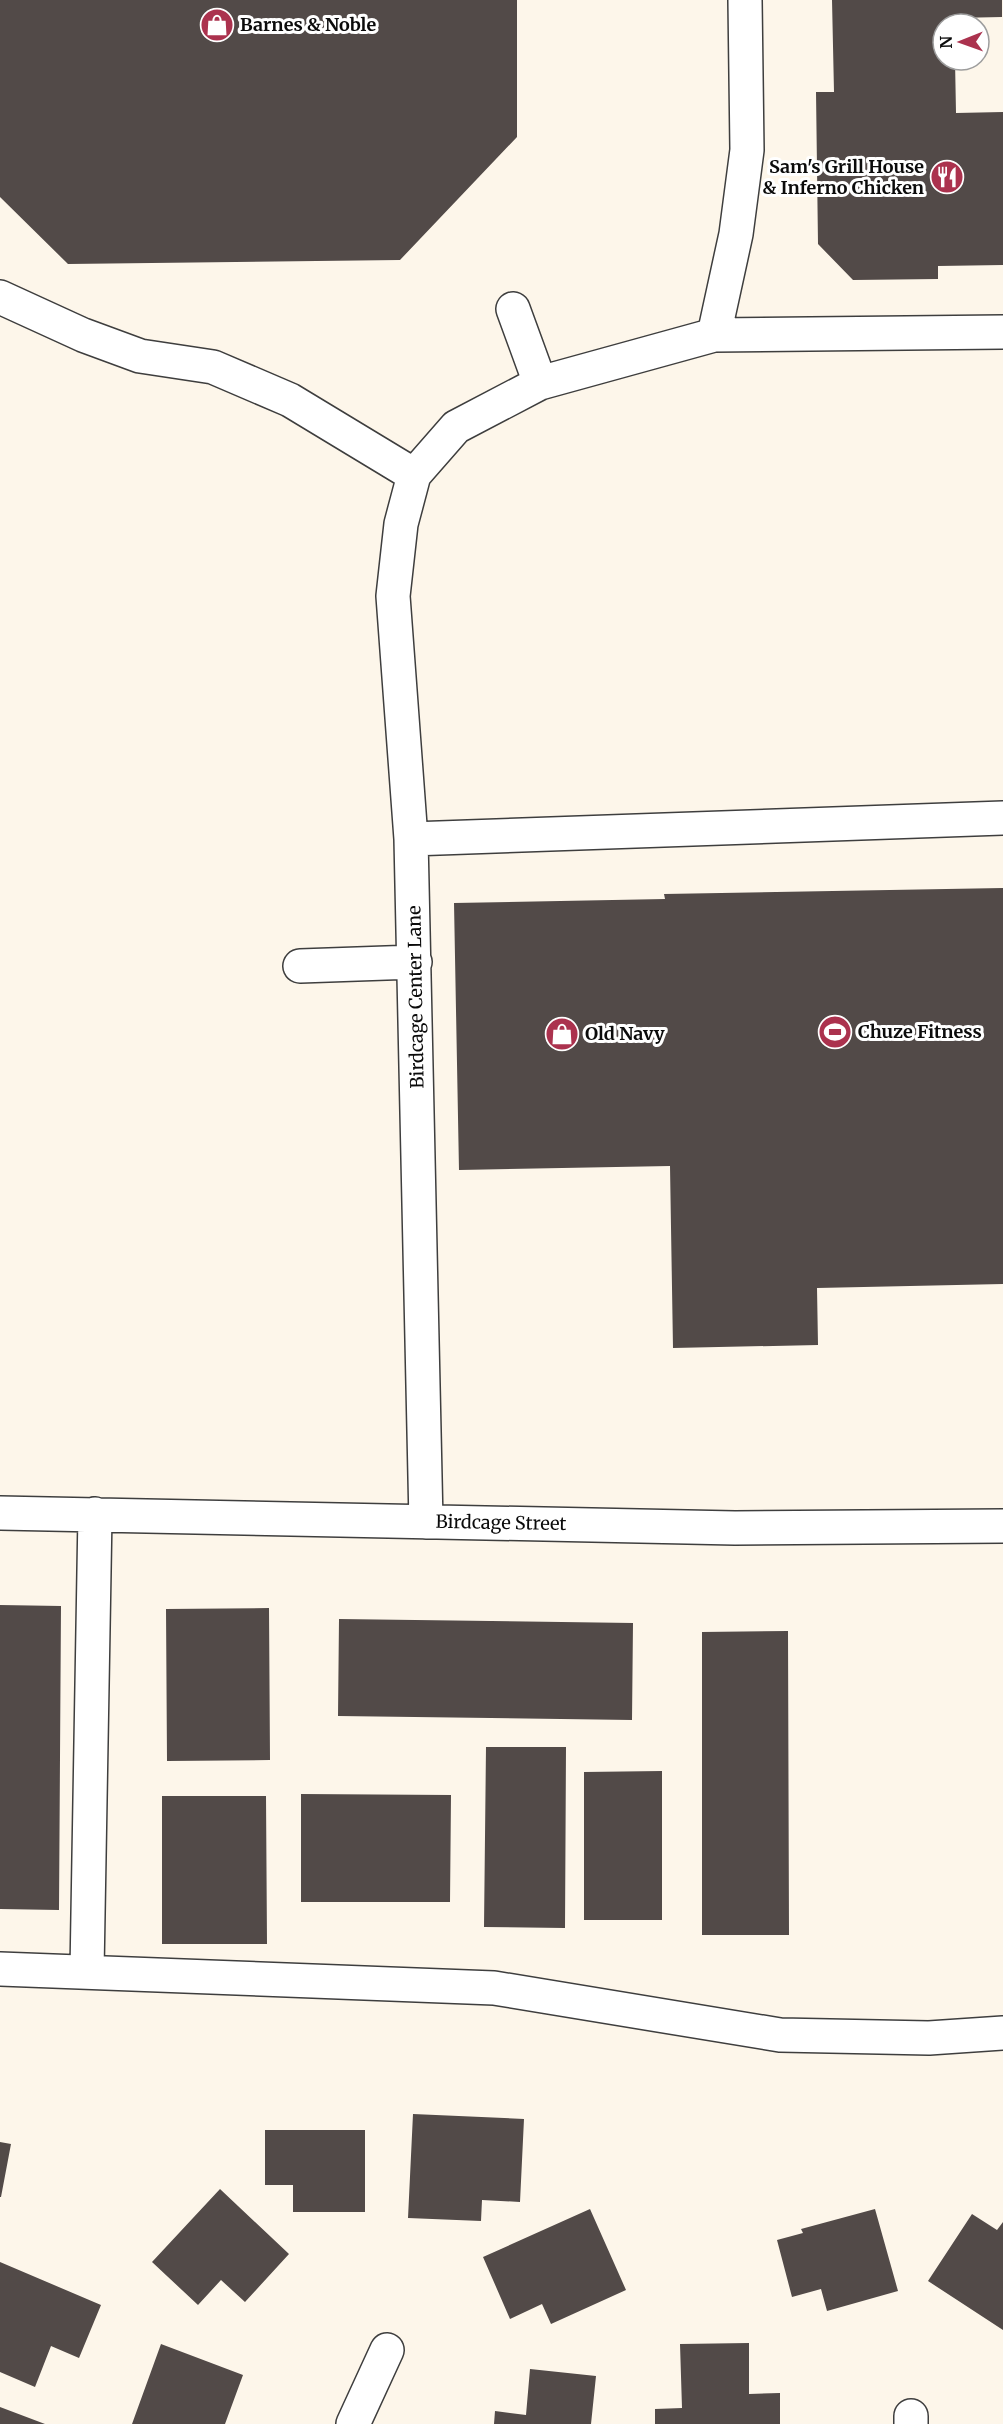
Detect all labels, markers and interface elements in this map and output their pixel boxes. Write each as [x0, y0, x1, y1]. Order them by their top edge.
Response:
shop icon: Barnes & Noble [199, 7, 235, 43]
north arrow [931, 12, 991, 72]
place label: Barnes & Noble [240, 13, 376, 36]
text: N [936, 35, 956, 49]
place label: Sam's Grill House & Inferno Chicken [763, 155, 924, 199]
restaurant icon: Sam's Grill House & Inferno Chicken [929, 159, 965, 195]
street label: Birdcage Center Lane [402, 905, 429, 1089]
sports icon: Chuze Fitness [817, 1014, 853, 1050]
shop icon: Old Navy [544, 1016, 580, 1052]
place label: Chuze Fitness [858, 1020, 982, 1043]
place label: Old Navy [585, 1022, 665, 1045]
street label: Birdcage Street [435, 1510, 567, 1535]

